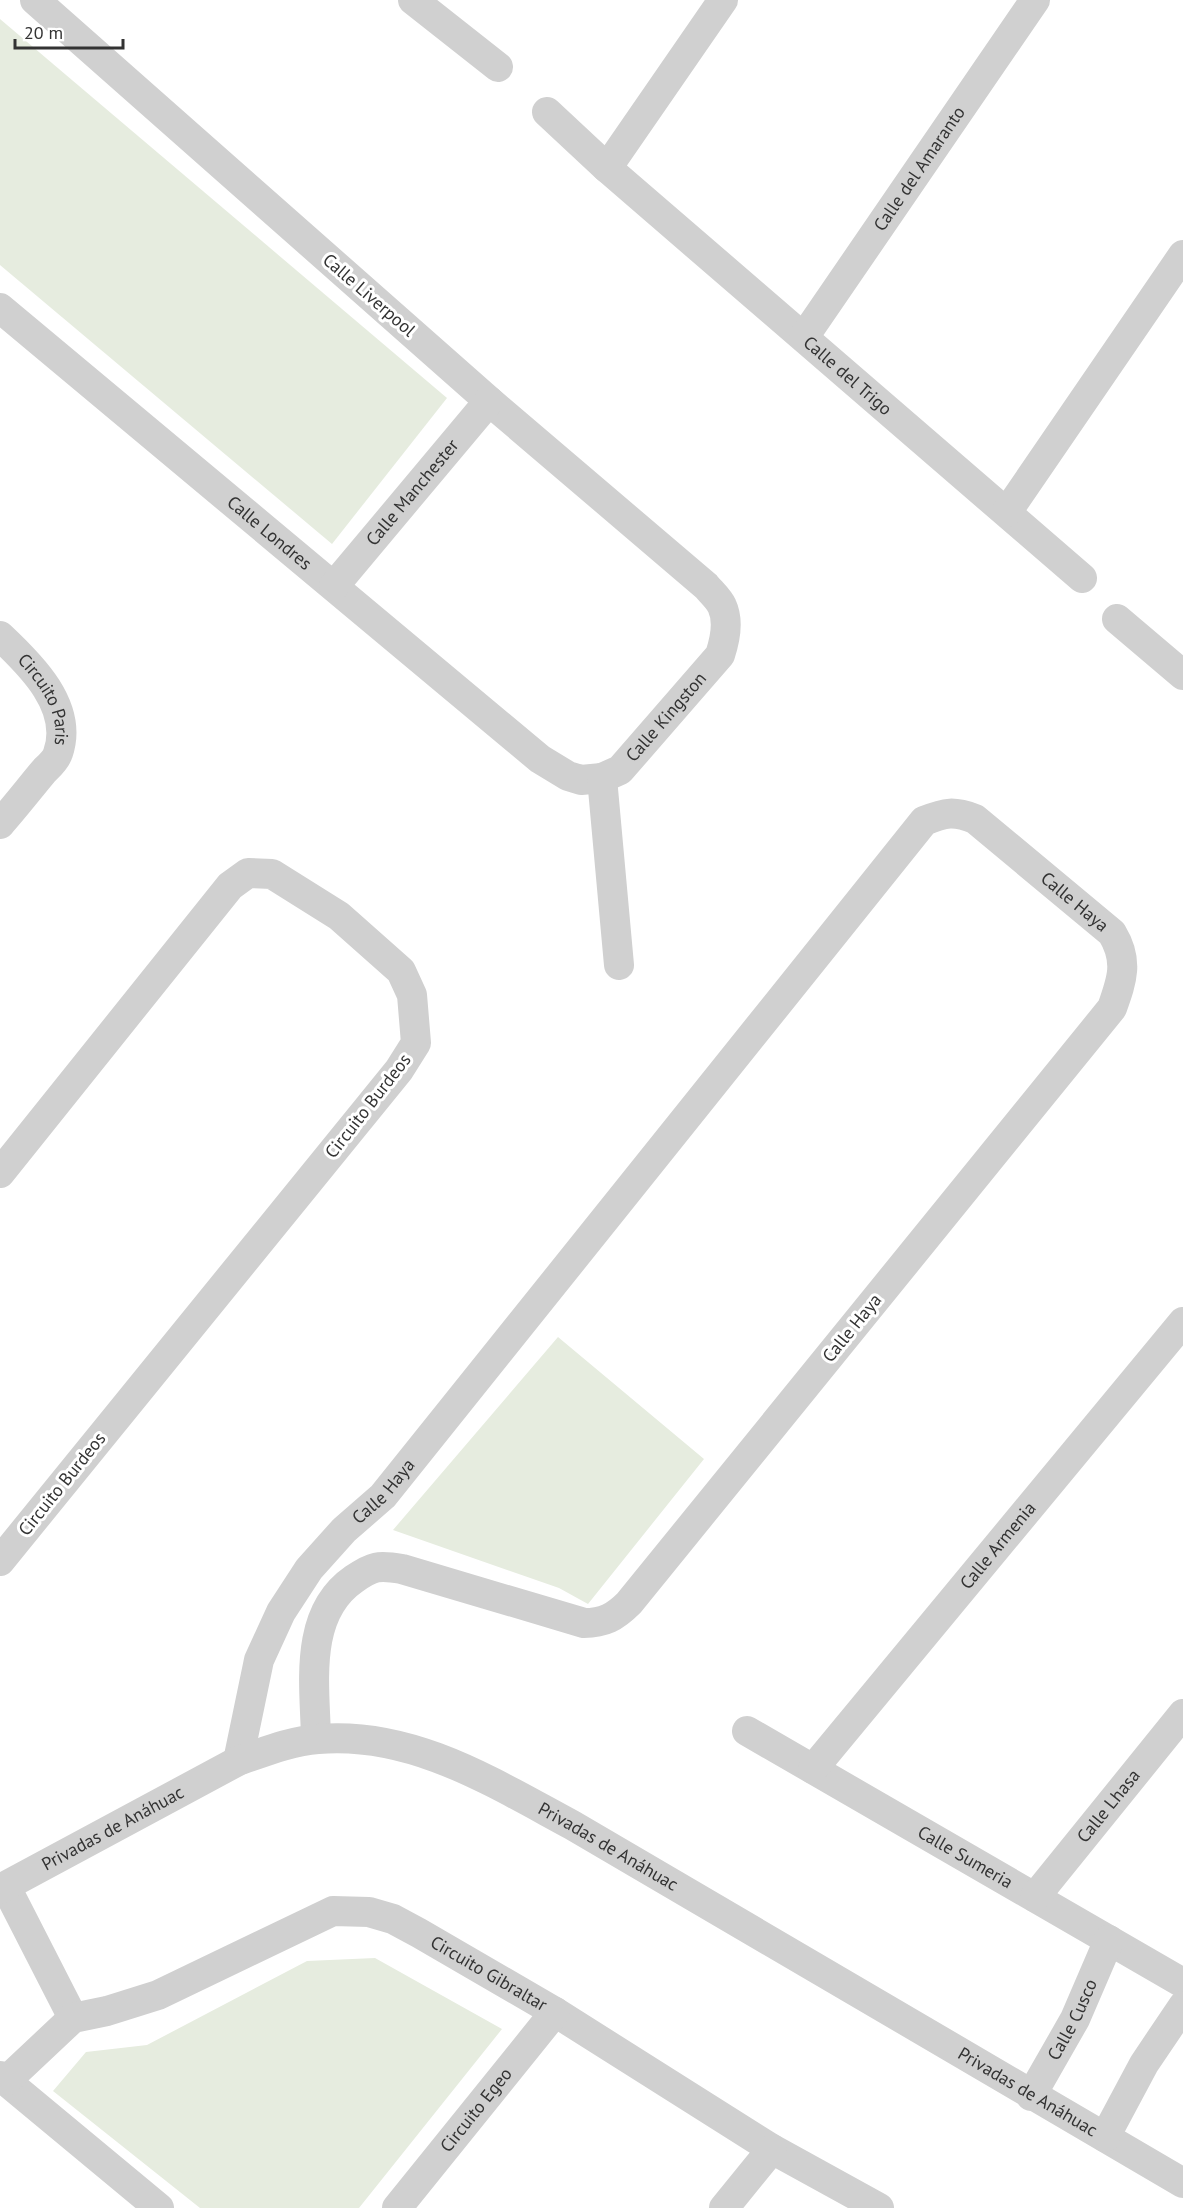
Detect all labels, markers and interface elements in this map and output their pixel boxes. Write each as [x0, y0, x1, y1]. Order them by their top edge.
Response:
scale bar [15, 12, 123, 50]
text: 20 m [24, 21, 63, 44]
street label: Calle del Amaranto [868, 102, 970, 235]
street label: Calle Liverpool [318, 248, 421, 342]
street label: Calle del Trigo [799, 331, 897, 420]
street label: Calle Manchester [361, 434, 463, 550]
street label: Calle Londres [223, 491, 317, 575]
street label: Circuito Paris [13, 648, 74, 747]
street label: Calle Kingston [620, 667, 711, 766]
street label: Calle Haya [1036, 867, 1114, 937]
street label: Circuito Burdeos [320, 1049, 416, 1163]
street label: Calle Haya [817, 1289, 886, 1367]
street label: Circuito Burdeos [13, 1427, 110, 1540]
street label: Calle Haya [347, 1454, 419, 1529]
street label: Calle Armenia [955, 1497, 1040, 1594]
street label: Calle Lhasa [1072, 1764, 1145, 1847]
street label: Privadas de Anáhuac [37, 1780, 188, 1875]
street label: Privadas de Anáhuac [534, 1797, 683, 1896]
street label: Calle Sumeria [914, 1820, 1017, 1893]
street label: Circuito Gibraltar [426, 1930, 552, 2016]
street label: Calle Cusco [1042, 1975, 1102, 2064]
street label: Privadas de Anáhuac [954, 2042, 1102, 2141]
street label: Circuito Egeo [435, 2063, 517, 2157]

